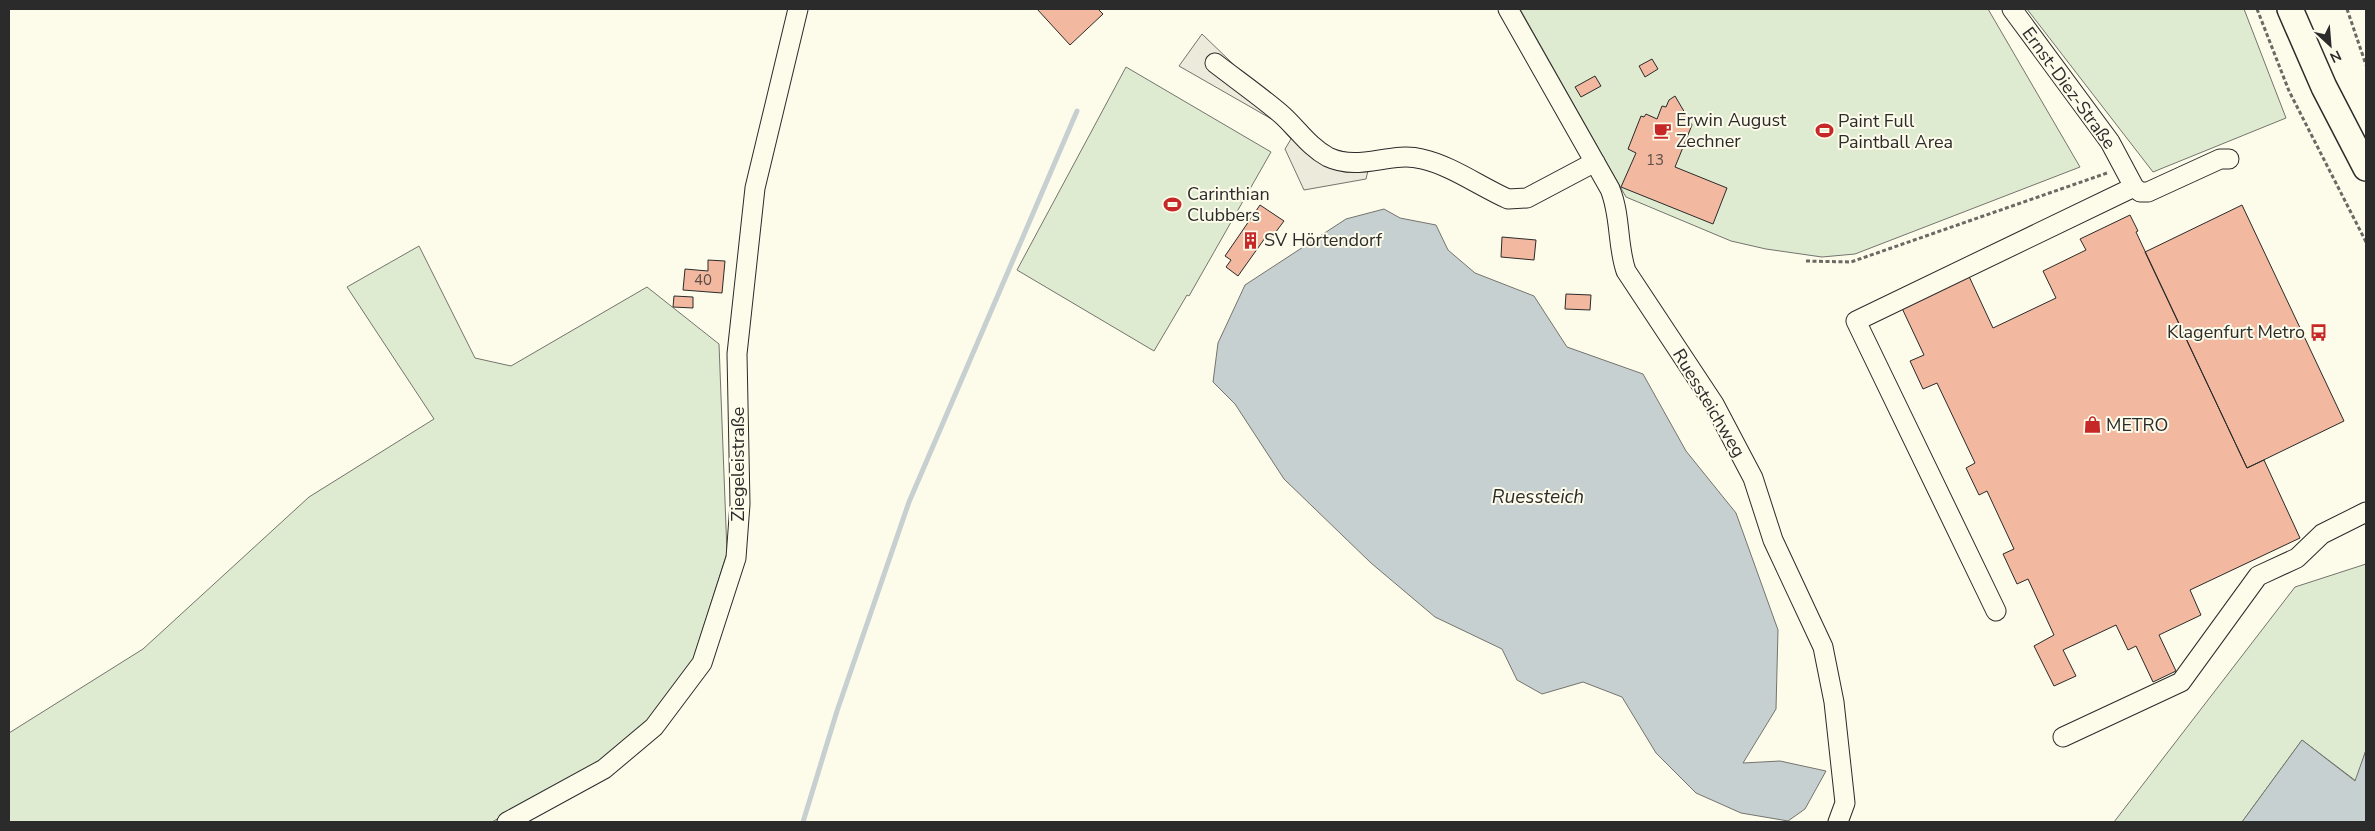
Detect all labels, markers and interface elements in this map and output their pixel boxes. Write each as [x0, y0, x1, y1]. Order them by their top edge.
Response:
north arrow [2305, 20, 2355, 70]
street label: Ernst-Diez-Straße [2017, 22, 2121, 154]
text: N [2327, 45, 2344, 67]
place label: Erwin August Zechner [1676, 108, 1787, 153]
place label: Paint Full Paintball Area [1838, 109, 1953, 154]
cafe icon: Erwin August Zechner [1652, 120, 1672, 140]
sports icon: Paint Full Paintball Area [1814, 121, 1834, 141]
house number: 13 [1646, 150, 1664, 170]
place label: Carinthian Clubbers [1187, 182, 1270, 227]
sports icon: Carinthian Clubbers [1163, 194, 1183, 214]
place label: SV Hörtendorf [1264, 228, 1383, 252]
building icon: SV Hörtendorf [1240, 230, 1260, 250]
house number: 40 [694, 270, 712, 290]
place label: Klagenfurt Metro [2167, 320, 2305, 344]
bus stop icon: Klagenfurt Metro [2309, 322, 2329, 342]
street label: Ruessteichweg [1667, 344, 1751, 462]
street label: Ziegeleistraße [726, 407, 750, 521]
place label: METRO [2106, 413, 2168, 437]
shop icon: METRO [2082, 415, 2102, 435]
water label: Ruessteich [1492, 484, 1584, 510]

